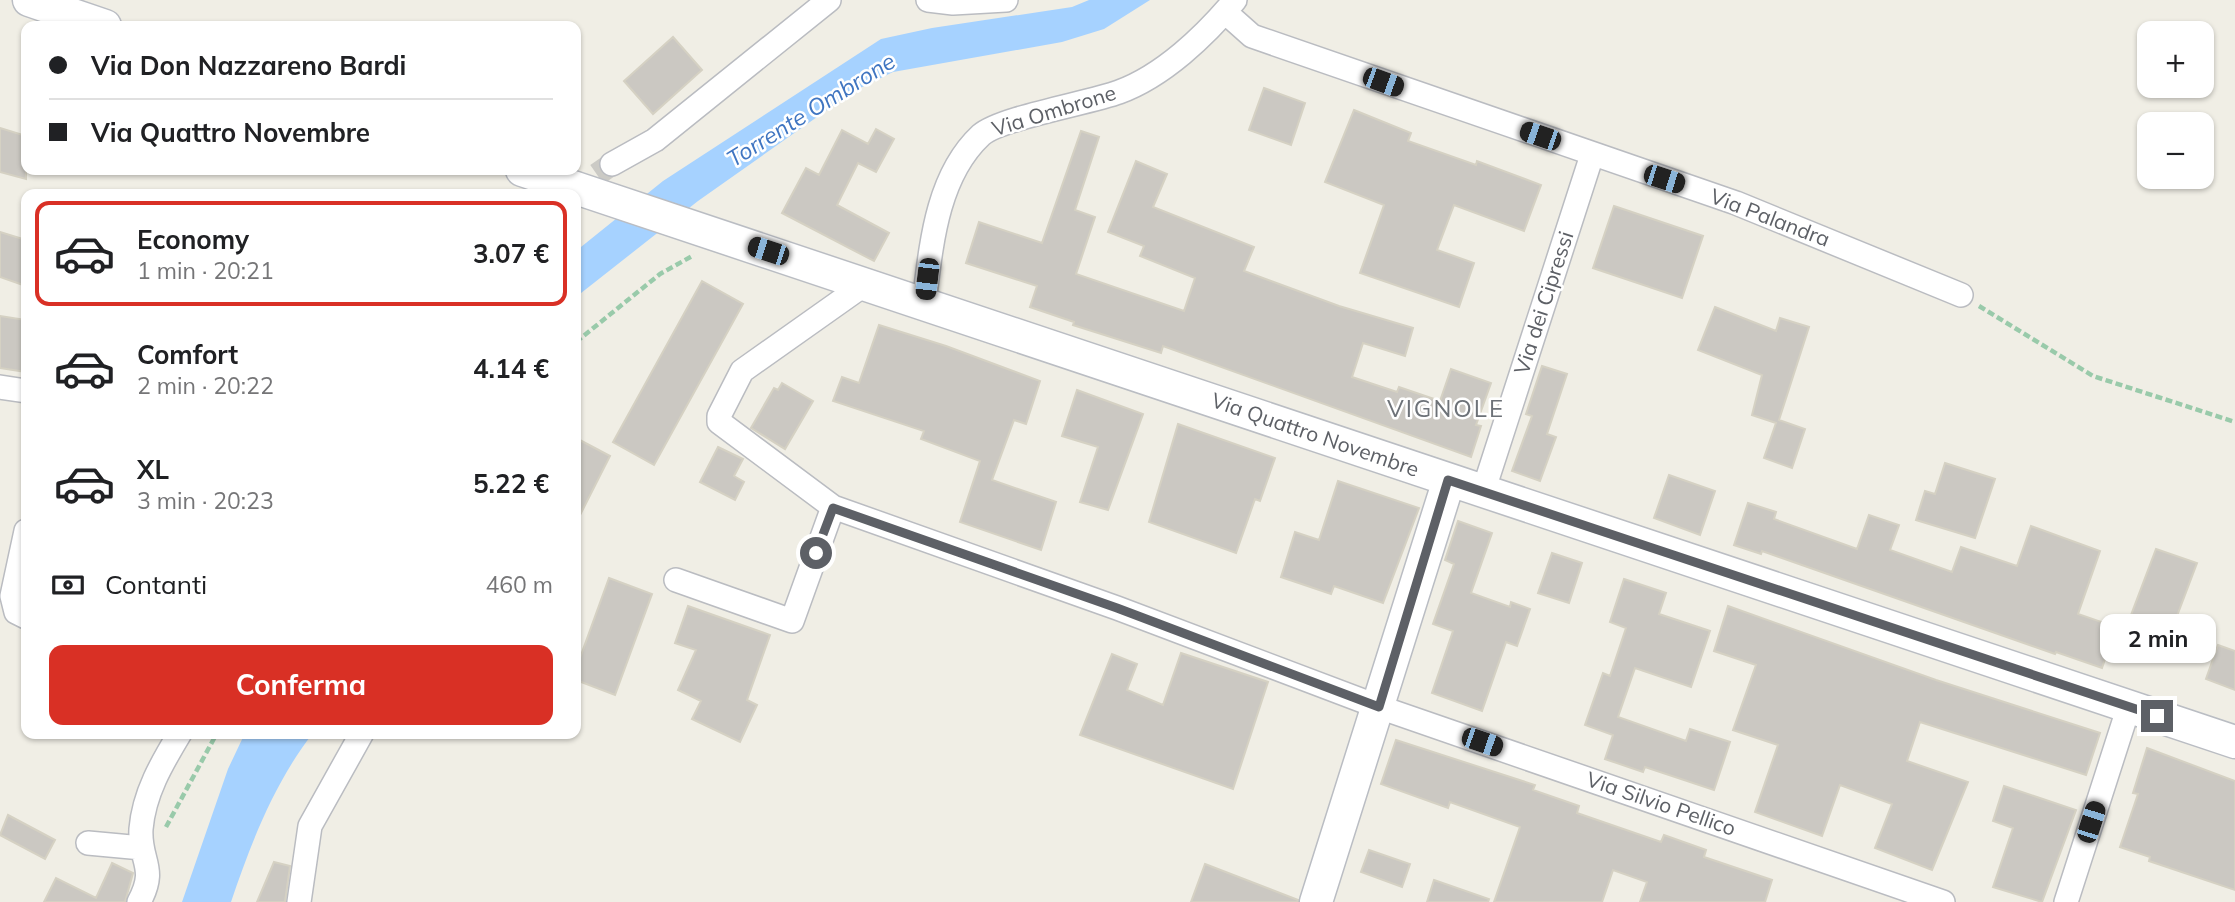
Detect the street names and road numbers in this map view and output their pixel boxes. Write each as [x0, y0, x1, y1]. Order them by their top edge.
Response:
street label: Via Ombrone [989, 79, 1119, 141]
street label: Via Palandra [1707, 182, 1834, 252]
street label: Via dei Cipressi [1508, 228, 1578, 378]
street label: Via Quattro Novembre [1208, 386, 1423, 482]
street label: Via Silvio Pellico [1583, 765, 1739, 841]

